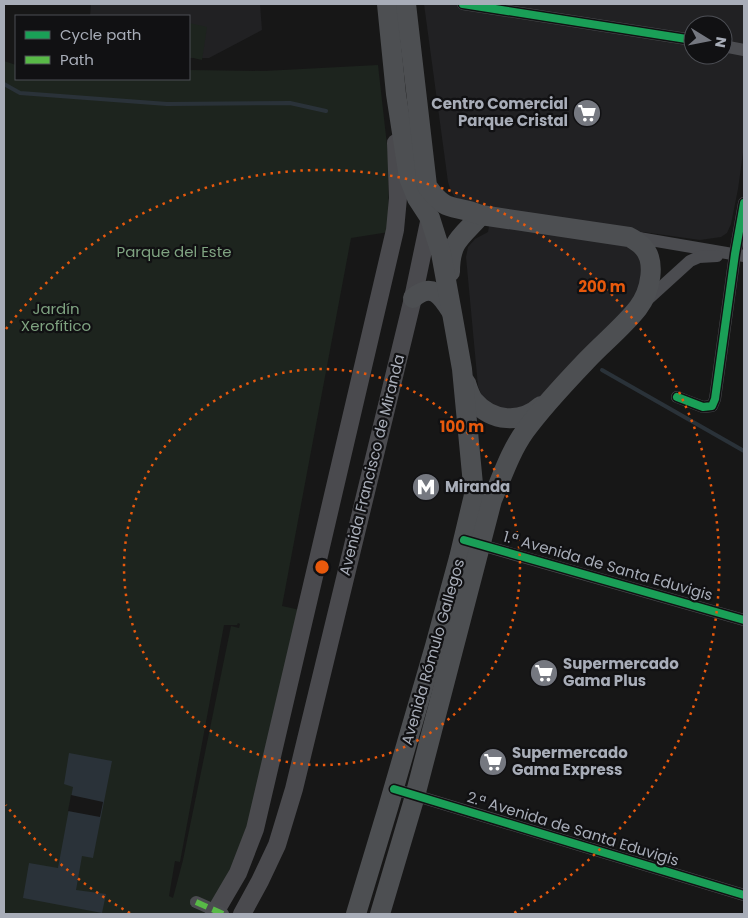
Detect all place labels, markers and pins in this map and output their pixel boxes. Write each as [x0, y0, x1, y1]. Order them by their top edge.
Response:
place label: Centro Comercial Parque Cristal [431, 93, 568, 131]
supermarket icon: Centro Comercial Parque Cristal [572, 98, 602, 128]
metro station icon: Miranda [411, 472, 441, 502]
place label: Miranda [445, 476, 510, 497]
centre of rings [313, 558, 331, 576]
place label: Supermercado Gama Plus [563, 653, 679, 691]
supermarket icon: Supermercado Gama Plus [529, 658, 559, 688]
place label: Supermercado Gama Express [512, 742, 628, 780]
supermarket icon: Supermercado Gama Express [478, 747, 508, 777]

